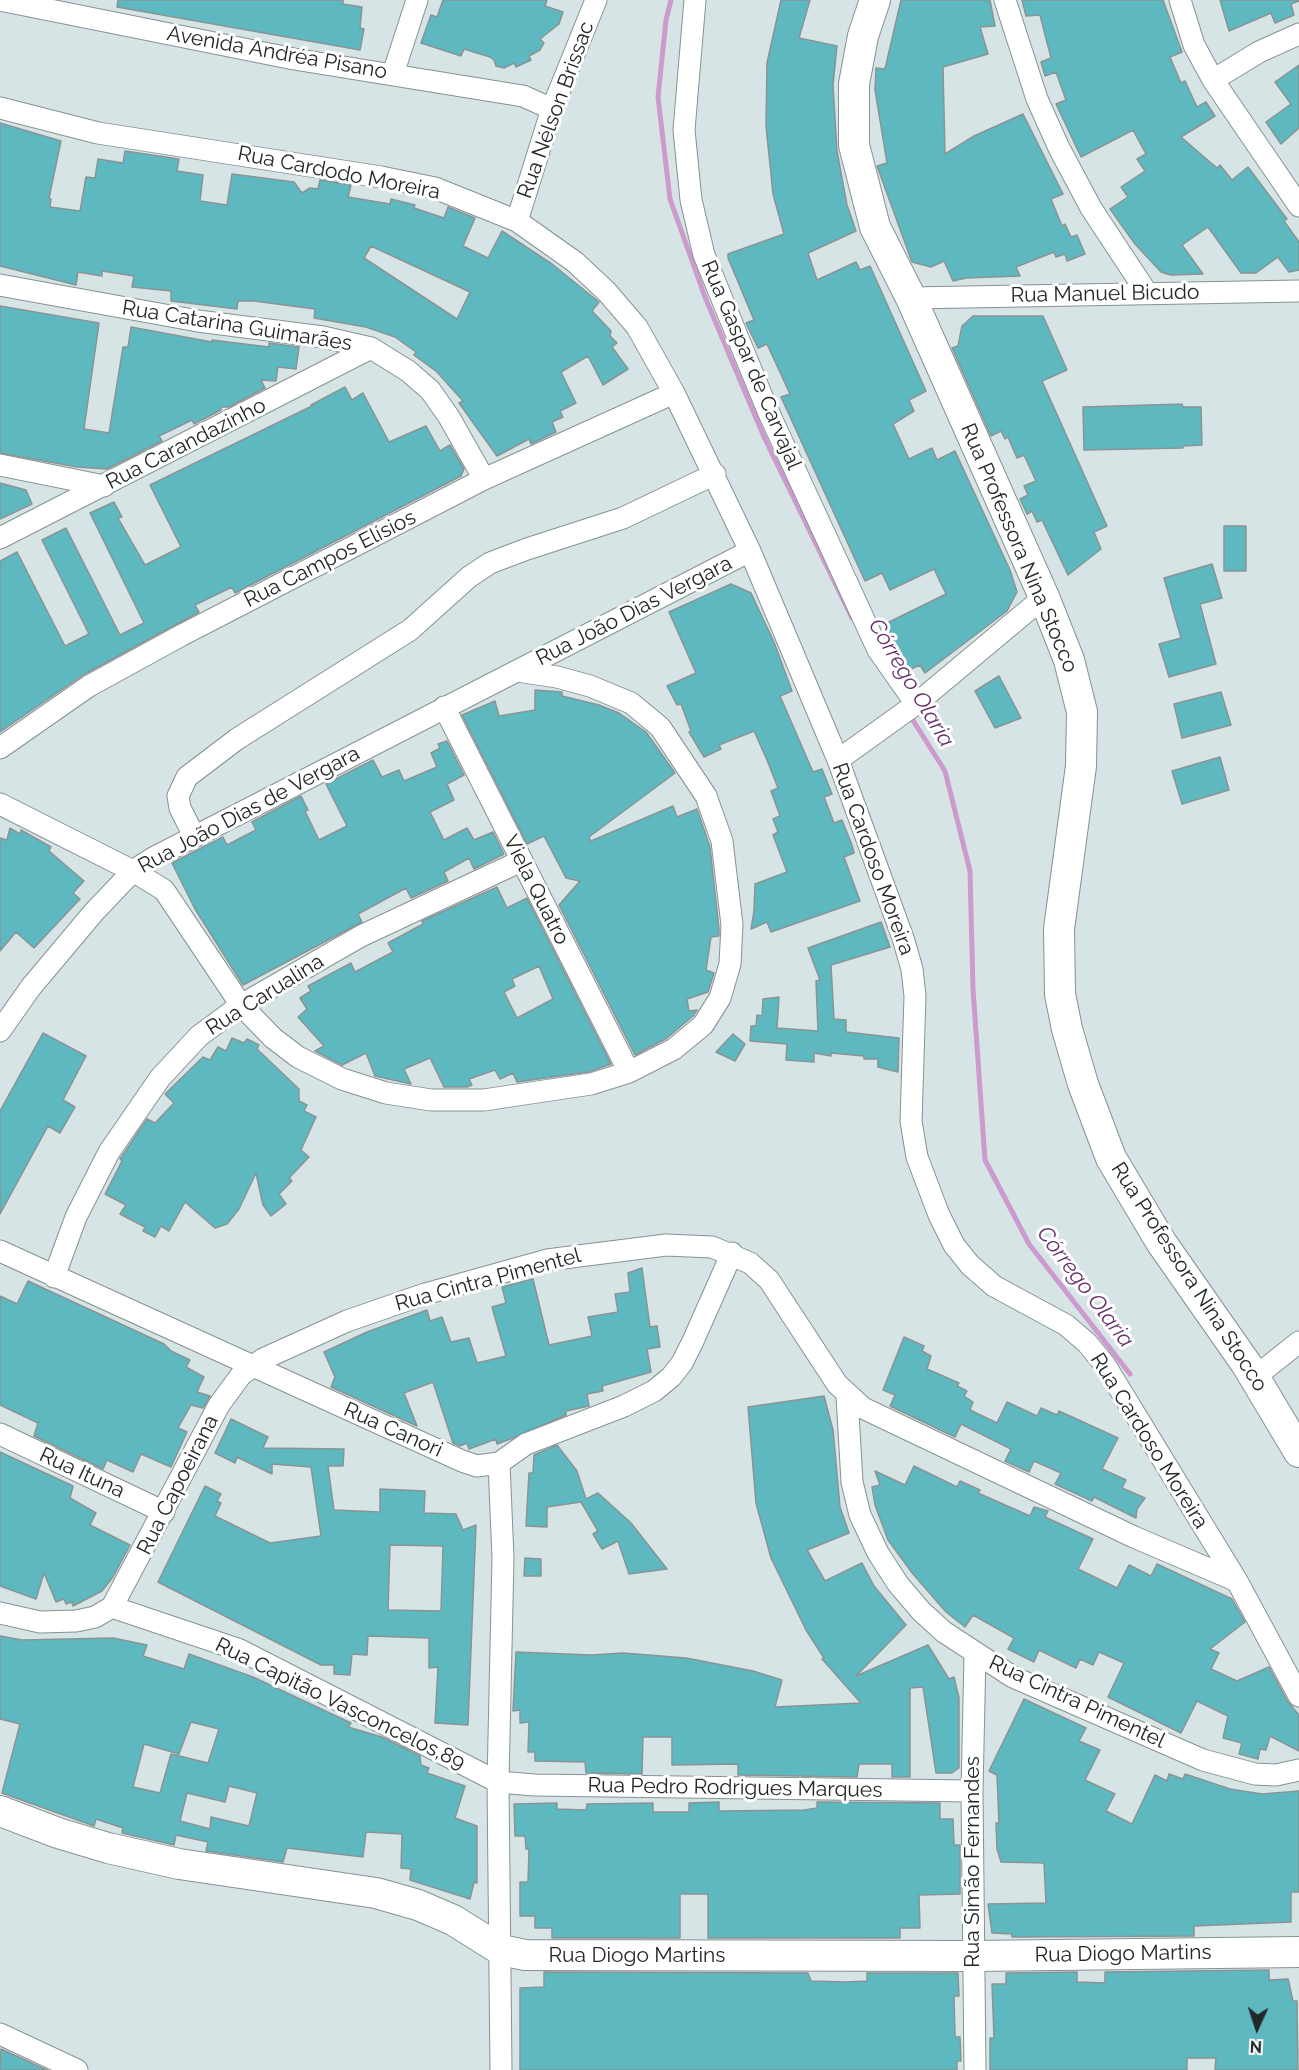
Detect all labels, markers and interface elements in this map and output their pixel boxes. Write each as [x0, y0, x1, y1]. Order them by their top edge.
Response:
street label: Rua Nélson Brissac [512, 18, 600, 202]
street label: Avenida Andréa Pisano [165, 21, 389, 85]
street label: Rua Cardodo Moreira [236, 141, 442, 205]
street label: Rua Gaspar de Carvajal [695, 257, 807, 473]
street label: Rua Manuel Bicudo [1010, 280, 1200, 308]
street label: Rua Catarina Guimarães [120, 295, 354, 357]
street label: Rua Carandazinho [102, 393, 270, 495]
street label: Rua Professora Nina Stocco [955, 420, 1083, 676]
street label: Rua Campos Elísios [240, 505, 420, 613]
street label: Rua João Dias Vergara [532, 551, 736, 671]
water label: Córrego Olaria [862, 614, 960, 752]
street label: Rua João Dias de Vergara [134, 741, 364, 879]
street label: Rua Cardoso Moreira [826, 759, 920, 959]
street label: Viela Quatro [498, 831, 574, 949]
street label: Rua Carualina [202, 949, 328, 1041]
street label: Rua Professora Nina Stocco [1105, 1158, 1273, 1396]
water label: Córrego Olaria [1031, 1221, 1139, 1353]
street label: Rua Cintra Pimentel [392, 1243, 584, 1317]
street label: Rua Cardoso Moreira [1085, 1348, 1213, 1534]
street label: Rua Canori [340, 1397, 446, 1463]
street label: Rua Capoeirana [132, 1411, 224, 1559]
street label: Rua Ituna [35, 1442, 129, 1504]
street label: Rua Capitão Vasconcelos,89 [211, 1632, 469, 1776]
street label: Rua Cintra Pimentel [985, 1650, 1169, 1754]
street label: Rua Simão Fernandes [960, 1756, 986, 1968]
street label: Rua Pedro Rodrigues Marques [587, 1773, 883, 1803]
street label: Rua Diogo Martins [1034, 1940, 1212, 1968]
street label: Rua Diogo Martins [549, 1943, 725, 1969]
north arrow [1227, 1998, 1287, 2058]
text: N [1249, 2037, 1263, 2056]

